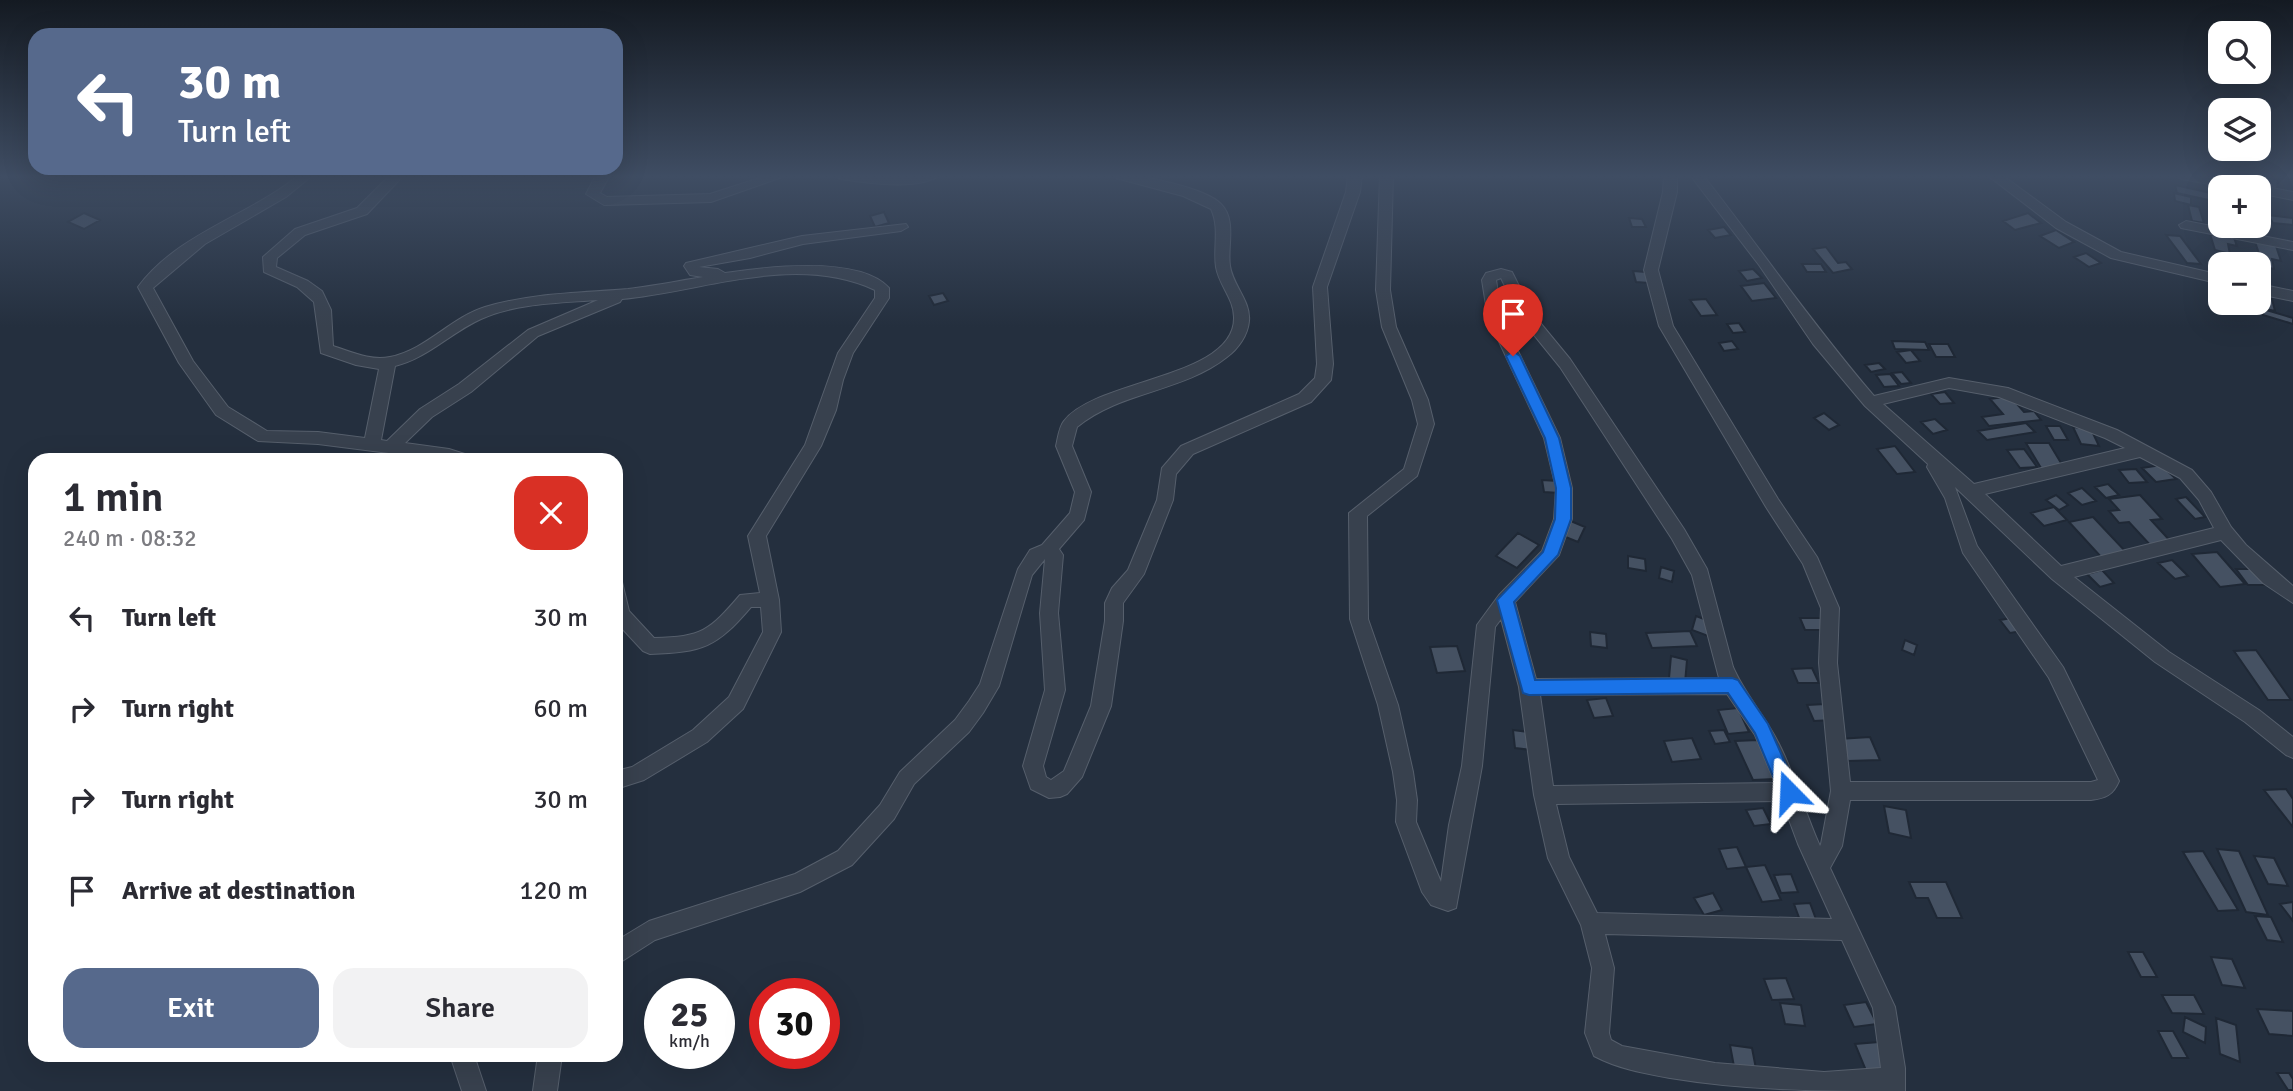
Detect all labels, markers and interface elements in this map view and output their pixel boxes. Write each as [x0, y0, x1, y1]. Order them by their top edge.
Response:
map controls [2208, 21, 2271, 315]
button: search [2208, 21, 2271, 84]
text: 30 m [178, 52, 281, 112]
icon: left [63, 56, 154, 147]
button: layers [2208, 98, 2271, 161]
text: Turn left [178, 112, 291, 151]
button: + [2208, 175, 2271, 238]
button: − [2208, 252, 2271, 315]
pin [1483, 284, 1543, 356]
icon: arrive [1494, 295, 1532, 333]
text: 1 min [63, 472, 164, 523]
button: close [514, 476, 588, 550]
text: 240 m · 08:32 [63, 524, 197, 553]
icon: left [63, 599, 101, 637]
text: Turn left [122, 602, 216, 634]
text: 30 m [533, 602, 588, 634]
icon: right [63, 690, 101, 728]
text: Turn right [122, 693, 234, 725]
text: 60 m [533, 693, 588, 725]
position arrow [1752, 755, 1826, 829]
icon: right [63, 781, 101, 819]
text: Turn right [122, 784, 234, 816]
text: 30 m [533, 784, 588, 816]
icon: arrive [63, 872, 101, 910]
text: Arrive at destination [122, 875, 355, 907]
text: 120 m [519, 875, 588, 907]
button: Exit [63, 968, 319, 1048]
button: Share [333, 968, 588, 1048]
speed limit sign: 30 [749, 978, 840, 1069]
text: 25 [671, 993, 708, 1036]
text: km/h [669, 1030, 710, 1052]

